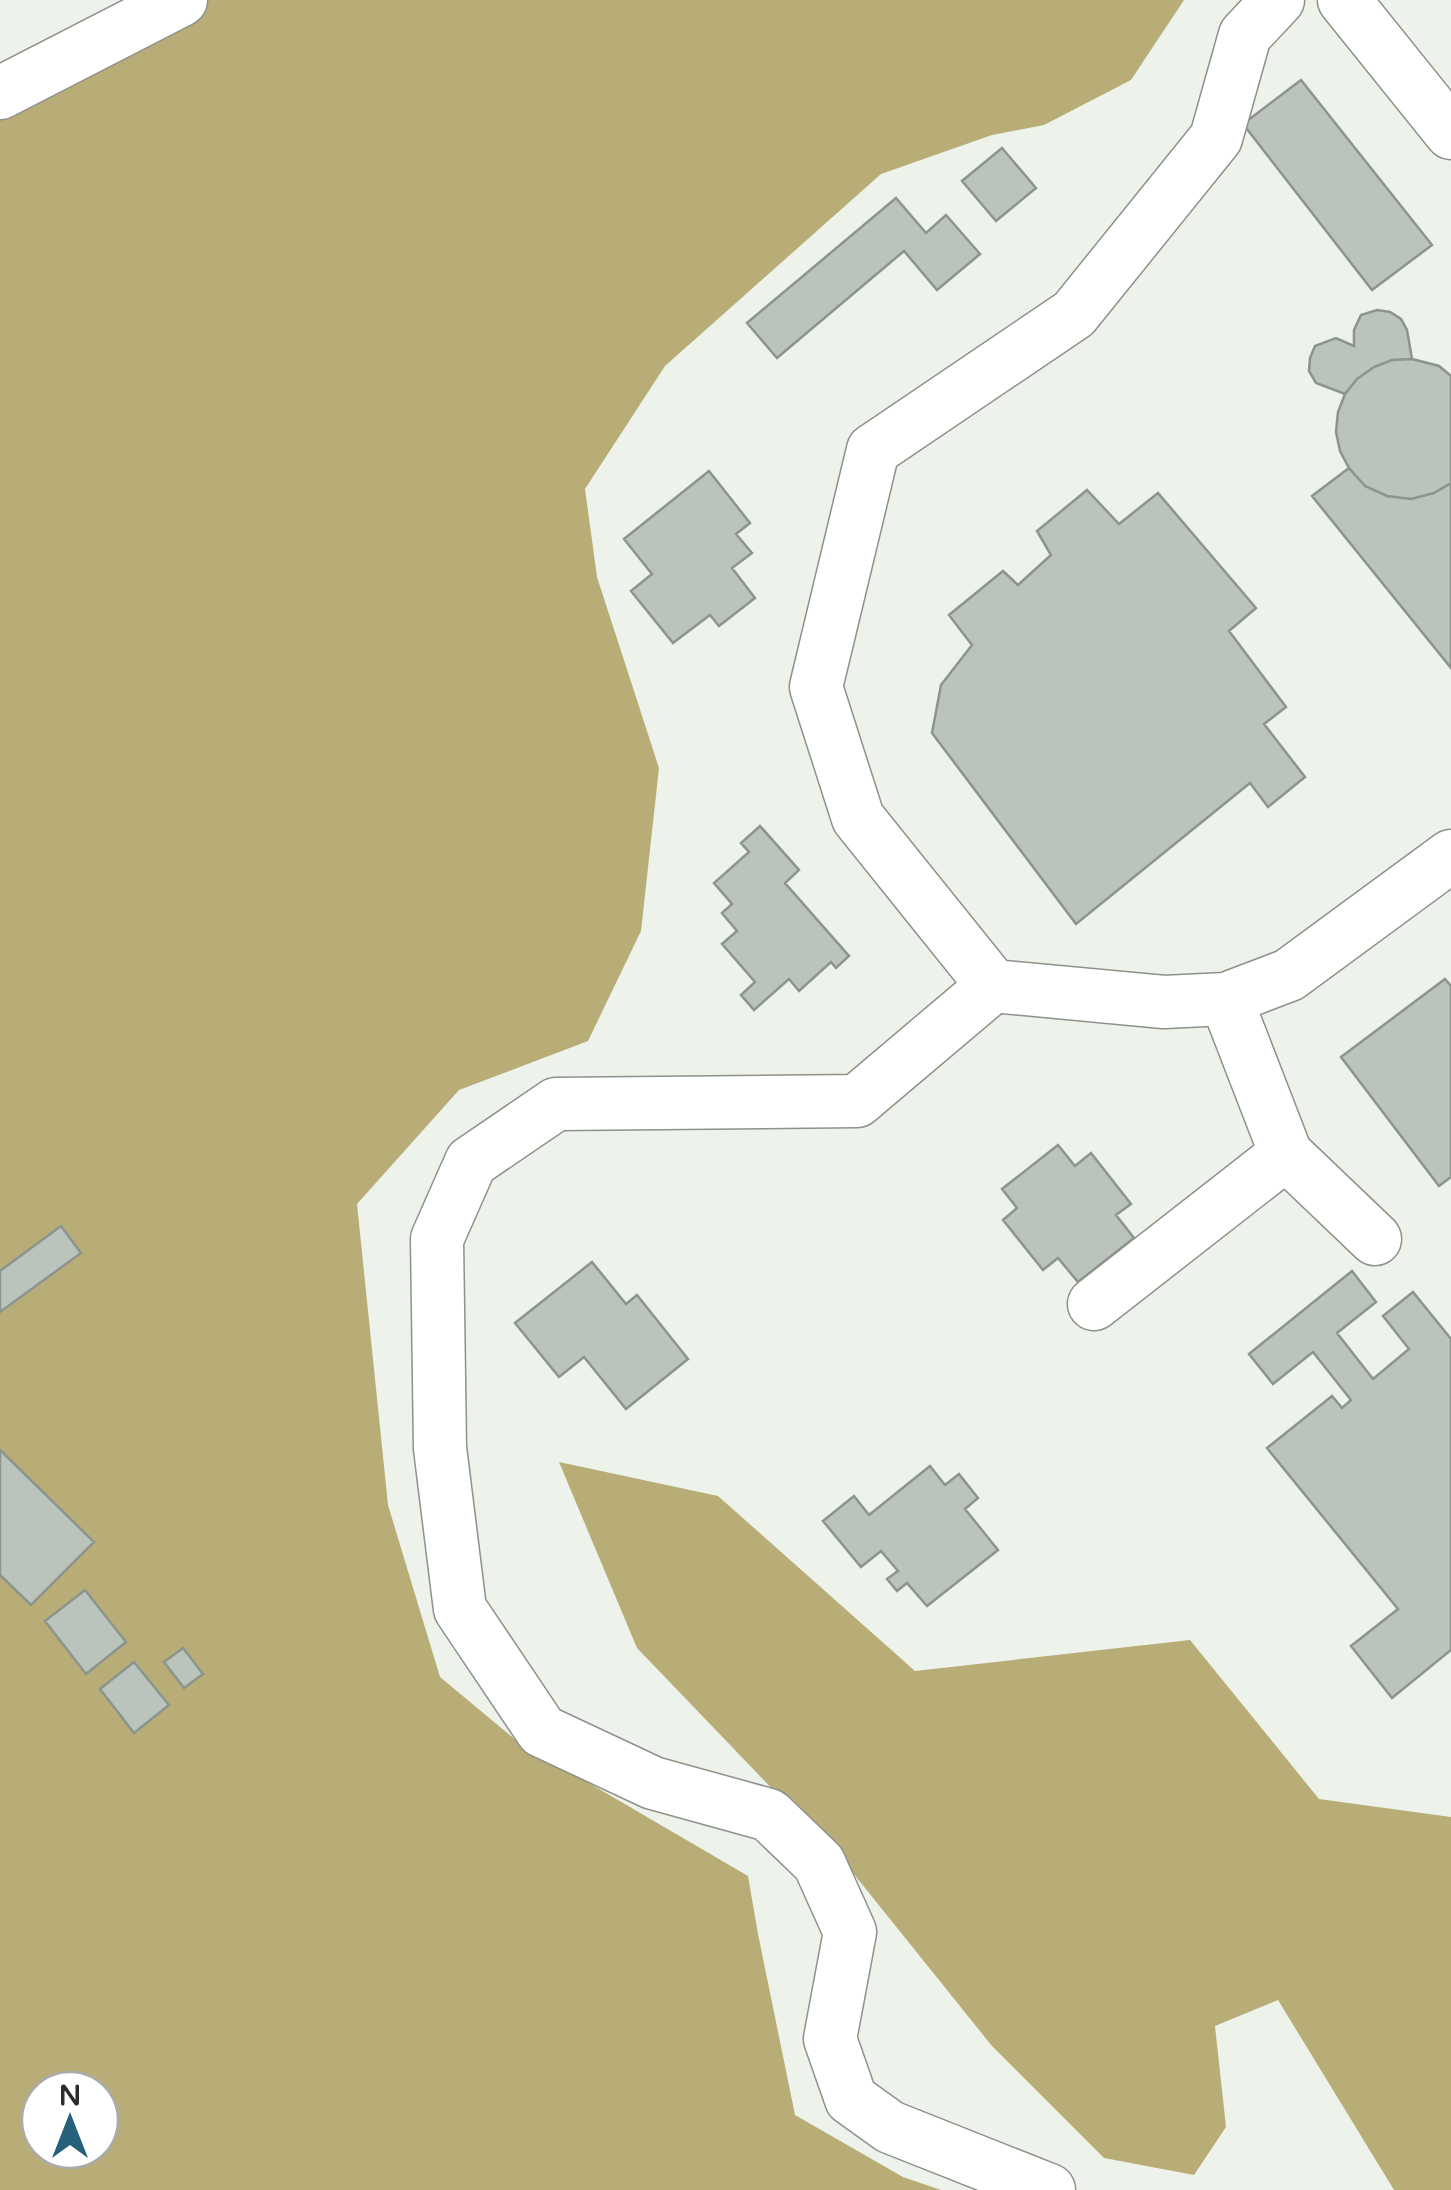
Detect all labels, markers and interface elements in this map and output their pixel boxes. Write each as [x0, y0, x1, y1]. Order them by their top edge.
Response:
north arrow [20, 2070, 120, 2170]
text: N [59, 2079, 81, 2113]

